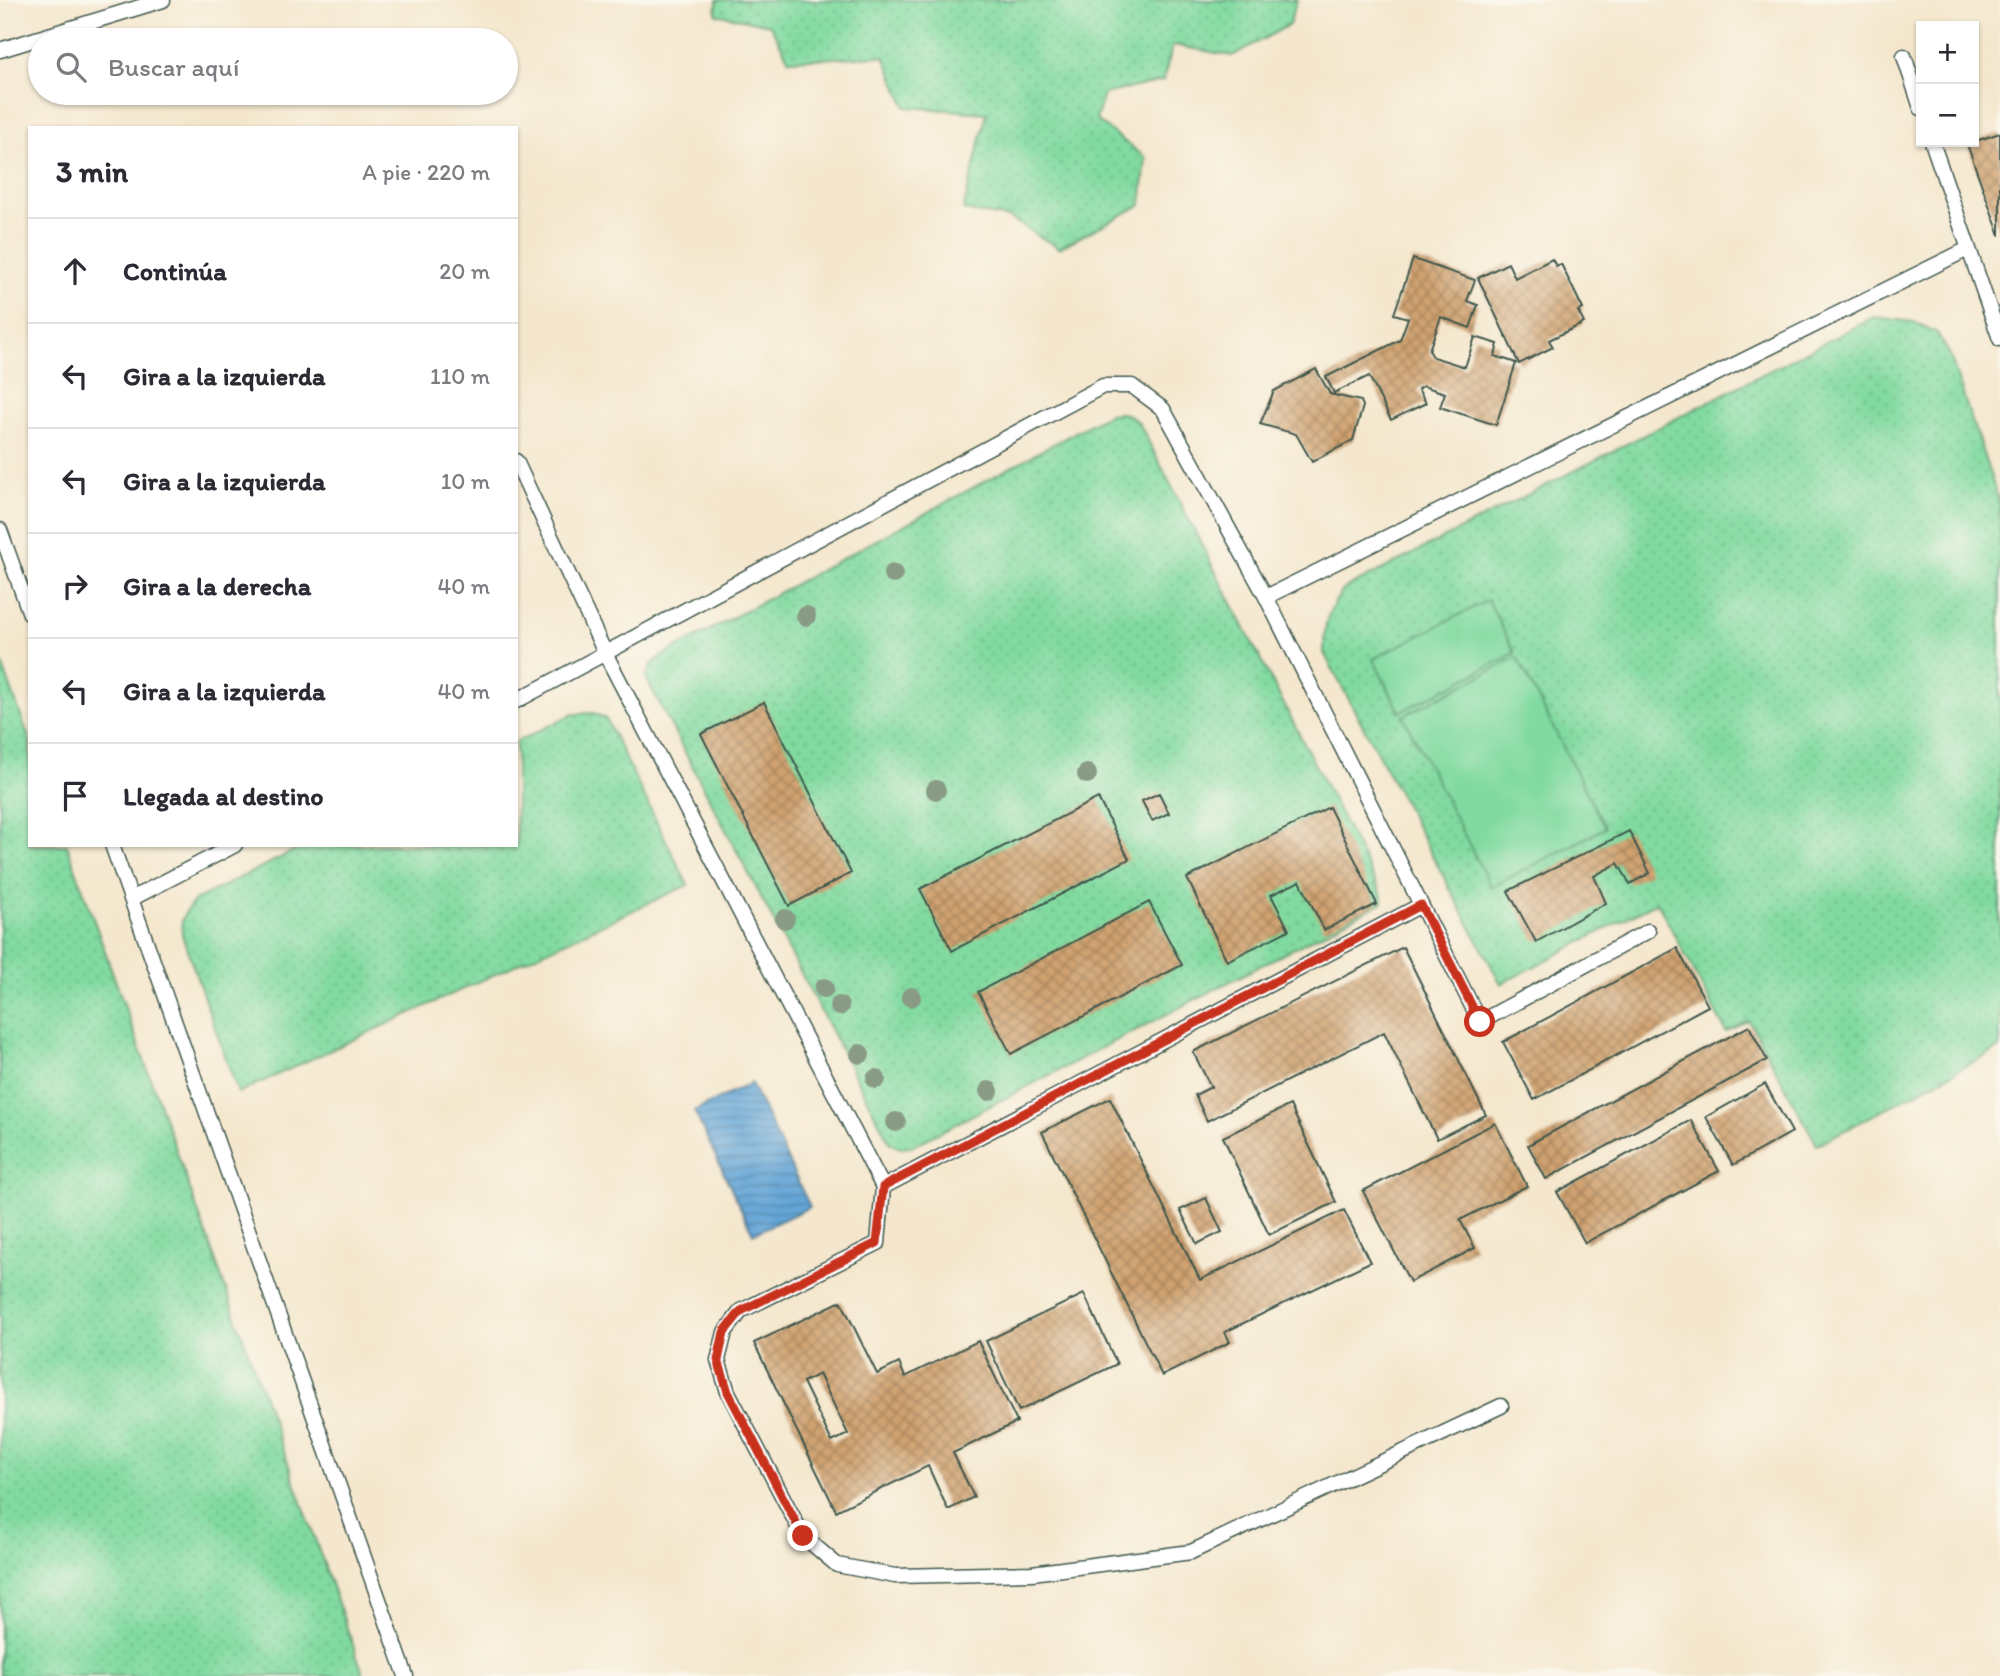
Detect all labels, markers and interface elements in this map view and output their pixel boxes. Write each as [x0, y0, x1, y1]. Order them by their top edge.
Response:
map controls [1916, 21, 1979, 147]
button: + [1916, 21, 1979, 84]
search box [28, 28, 518, 105]
icon: search [52, 48, 90, 86]
text: Buscar aquí [108, 51, 239, 83]
button: − [1916, 84, 1979, 147]
text: 3 min [56, 153, 128, 190]
text: A pie · 220 m [362, 158, 490, 186]
icon: ahead [56, 252, 94, 290]
text: Continúa [123, 255, 227, 287]
text: 20 m [439, 257, 490, 285]
icon: left [56, 357, 94, 395]
text: Gira a la izquierda [123, 360, 326, 392]
text: 110 m [430, 362, 490, 390]
icon: left [56, 462, 94, 500]
text: Gira a la izquierda [123, 465, 326, 497]
text: 10 m [441, 467, 490, 495]
icon: right [56, 567, 94, 605]
text: Gira a la derecha [123, 570, 311, 602]
text: 40 m [437, 572, 490, 600]
icon: left [56, 672, 94, 710]
text: Gira a la izquierda [123, 675, 326, 707]
text: 40 m [437, 677, 490, 705]
icon: arrive [56, 777, 94, 815]
text: Llegada al destino [123, 780, 324, 812]
route start [1464, 1006, 1495, 1037]
route end [787, 1520, 818, 1551]

